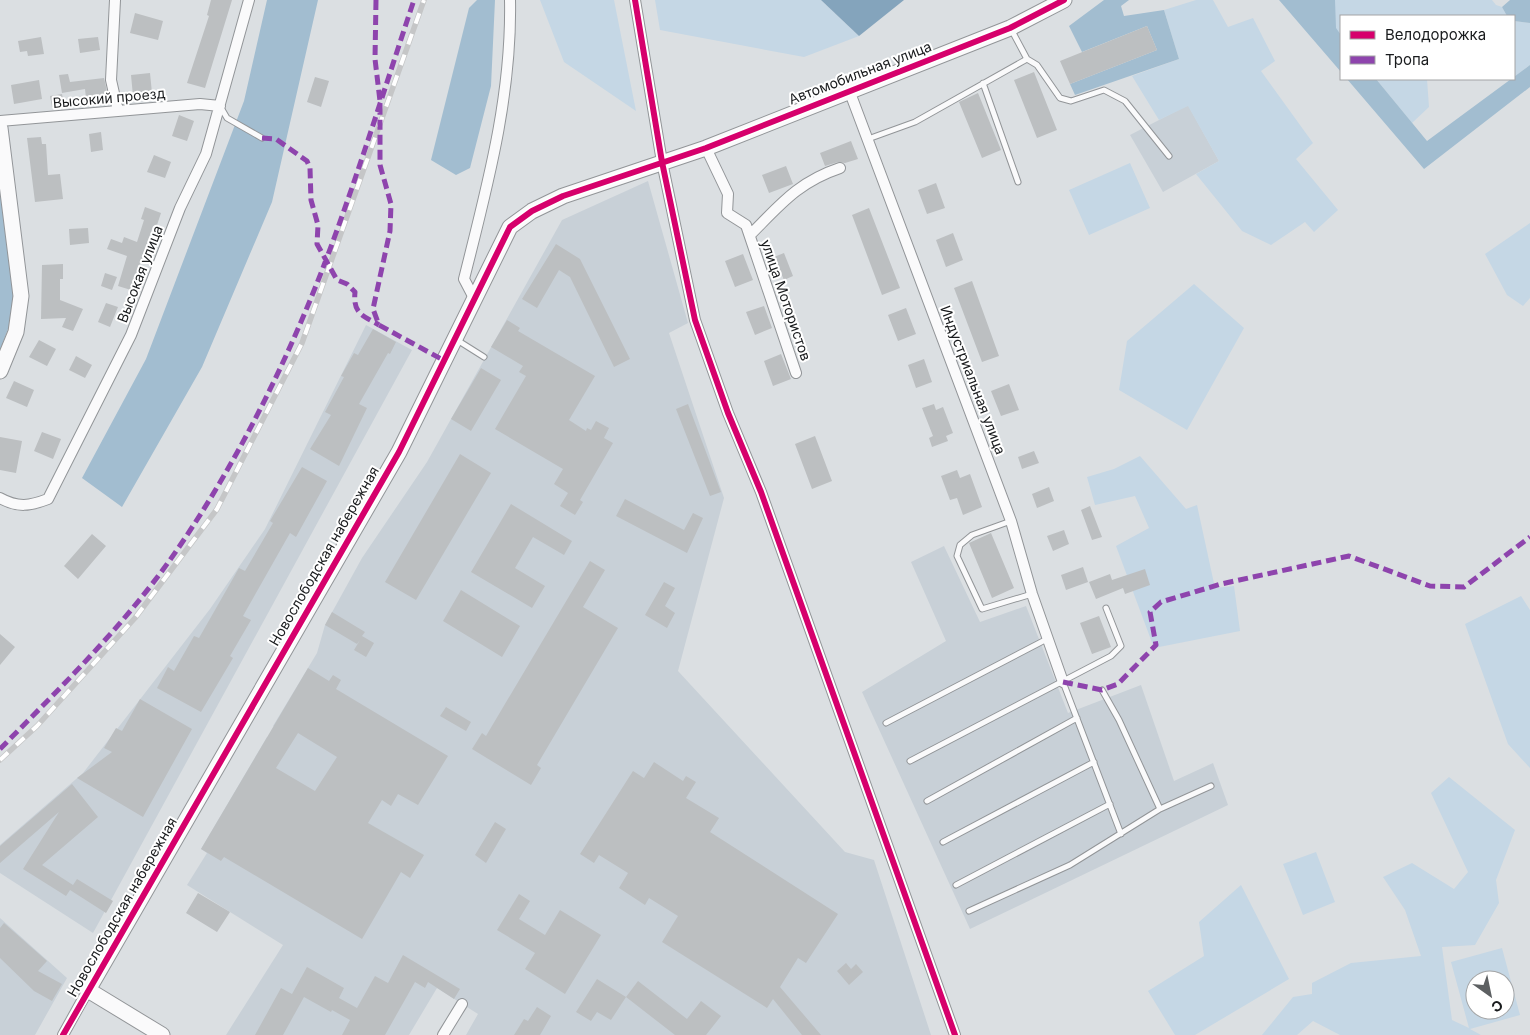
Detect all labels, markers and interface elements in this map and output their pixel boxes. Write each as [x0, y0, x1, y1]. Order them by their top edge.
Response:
legend [1340, 15, 1515, 80]
text: Велодорожка [1385, 25, 1486, 44]
street label: Автомобильная улица [786, 37, 934, 108]
text: Тропа [1385, 50, 1429, 69]
street label: Высокий проезд [52, 84, 166, 111]
street label: Высокая улица [113, 223, 166, 325]
street label: улица Мотористов [758, 237, 815, 363]
street label: Индустриальная улица [937, 303, 1010, 457]
street label: Новослободская набережная [265, 463, 382, 649]
street label: Новослободская набережная [63, 814, 180, 1000]
north arrow [1465, 970, 1515, 1020]
text: С [1488, 996, 1506, 1016]

